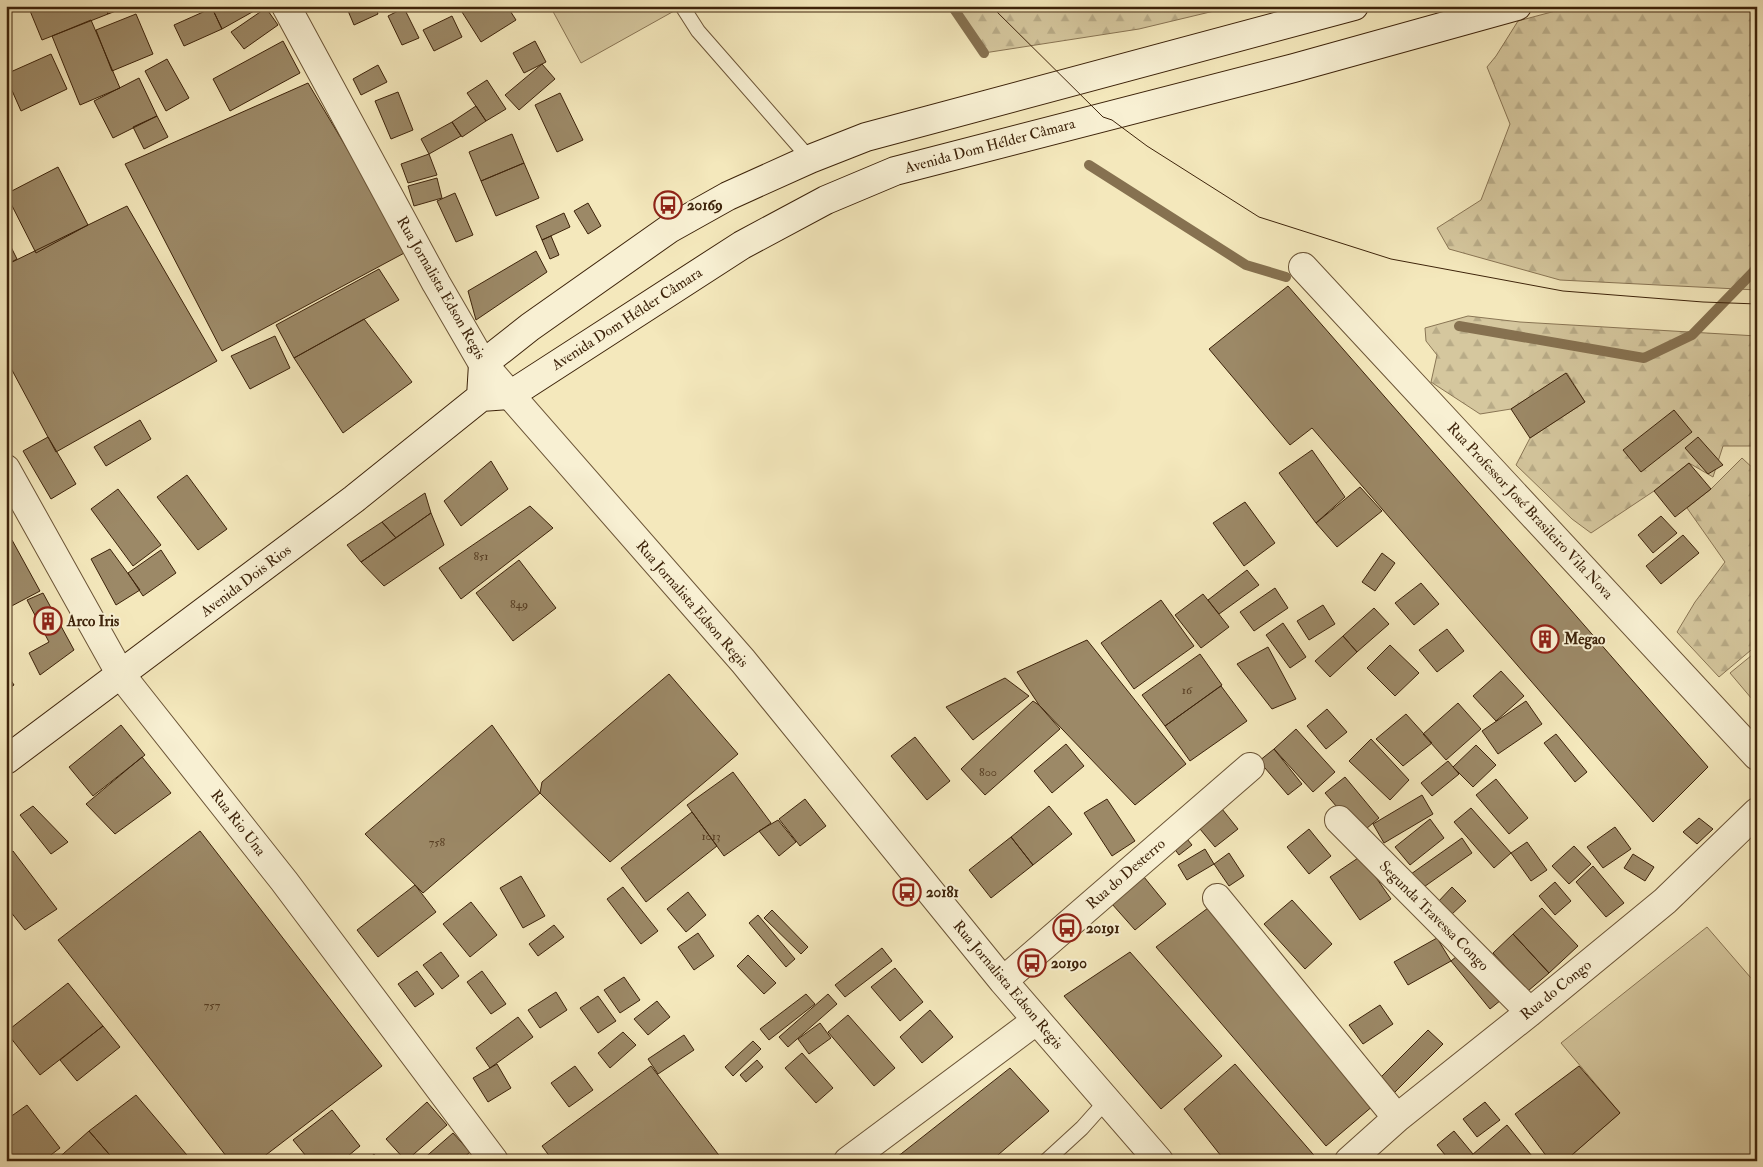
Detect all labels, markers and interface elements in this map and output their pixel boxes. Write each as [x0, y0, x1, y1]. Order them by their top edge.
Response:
street label: Avenida Dom Hélder Câmara [902, 114, 1078, 178]
bus stop icon: 20169 [653, 190, 683, 220]
place label: 20169 [687, 196, 723, 215]
street label: Rua Jornalista Edson Regis [391, 213, 490, 363]
street label: Avenida Dom Hélder Câmara [547, 263, 706, 375]
street label: Rua Professor José Brasileiro Vila Nova [1442, 419, 1618, 605]
street label: Rua Jornalista Edson Regis [631, 537, 752, 672]
street label: Avenida Dois Rios [196, 541, 295, 622]
house number: 851 [473, 549, 489, 564]
house number: 849 [510, 597, 528, 612]
building icon: Arco Iris [33, 606, 63, 636]
place label: Arco Iris [66, 612, 119, 631]
building icon: Megao [1530, 624, 1560, 654]
place label: Megao [1563, 630, 1606, 650]
house number: 16 [1182, 683, 1193, 698]
house number: 800 [979, 765, 997, 780]
street label: Rua Rio Una [206, 786, 270, 861]
house number: 1013 [701, 829, 721, 844]
house number: 758 [429, 835, 446, 850]
street label: Rua do Desterro [1083, 835, 1169, 913]
street label: Segunda Travessa Congo [1375, 857, 1493, 975]
bus stop icon: 20181 [892, 877, 922, 907]
place label: 20181 [926, 883, 959, 902]
bus stop icon: 20191 [1052, 913, 1082, 943]
street label: Rua Jornalista Edson Regis [948, 917, 1067, 1054]
place label: 20191 [1086, 919, 1119, 938]
bus stop icon: 20190 [1017, 948, 1047, 978]
place label: 20190 [1051, 954, 1087, 973]
street label: Rua do Congo [1517, 956, 1595, 1024]
house number: 757 [204, 998, 221, 1013]

